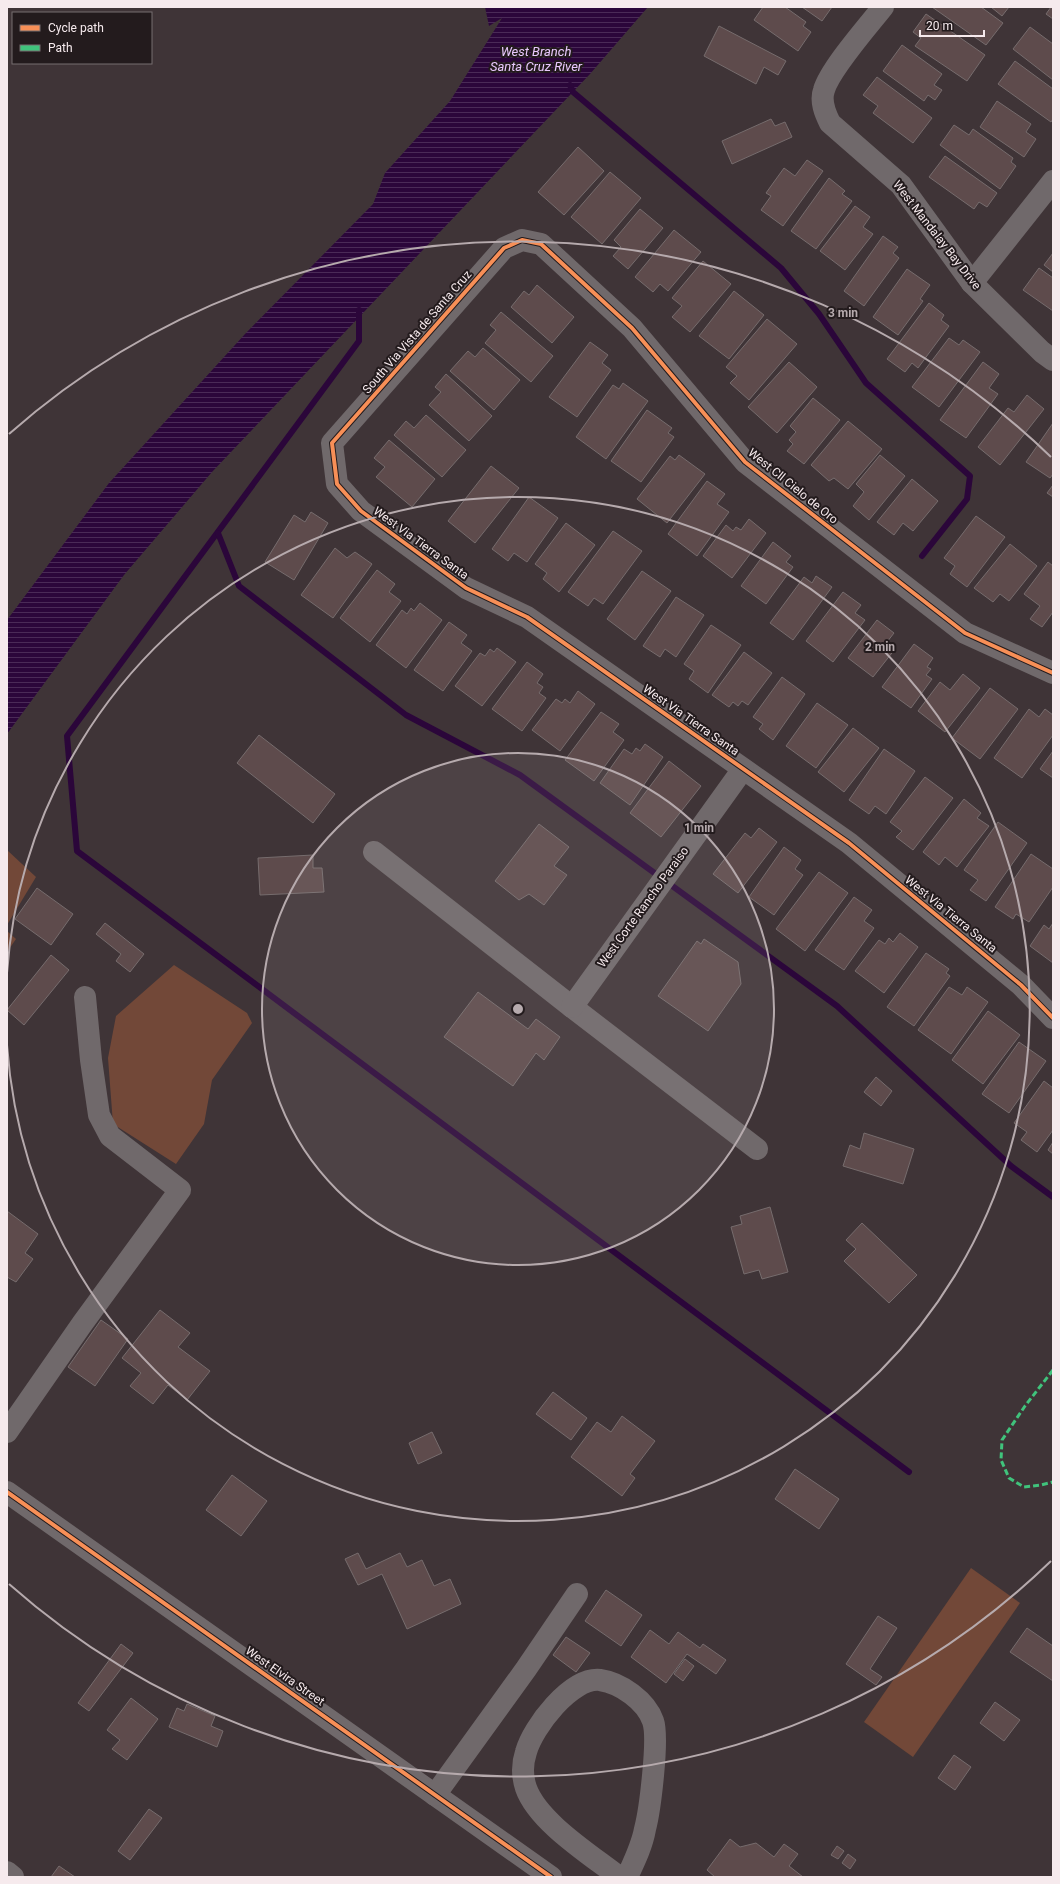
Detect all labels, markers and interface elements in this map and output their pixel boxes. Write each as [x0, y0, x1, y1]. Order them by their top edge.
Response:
legend [12, 12, 152, 64]
scale bar [920, 12, 984, 38]
text: 20 m [926, 19, 953, 33]
text: Cycle path [48, 21, 104, 35]
text: Path [48, 41, 73, 55]
water label: West Branch Santa Cruz River [490, 44, 583, 74]
street label: West Mandalay Bay Drive [890, 178, 984, 292]
street label: South Via Vista de Santa Cruz [360, 268, 474, 396]
text: 3 min [828, 306, 858, 320]
street label: West Cll Cielo de Oro [745, 445, 841, 527]
street label: West Via Tierra Santa [371, 504, 471, 582]
text: 2 min [865, 640, 895, 654]
street label: West Via Tierra Santa [640, 681, 742, 759]
text: 1 min [684, 821, 714, 835]
street label: West Corte Rancho Paraiso [594, 844, 692, 970]
street label: West Via Tierra Santa [902, 873, 1000, 955]
centre of rings [511, 1002, 525, 1016]
street label: West Elvira Street [243, 1643, 327, 1709]

